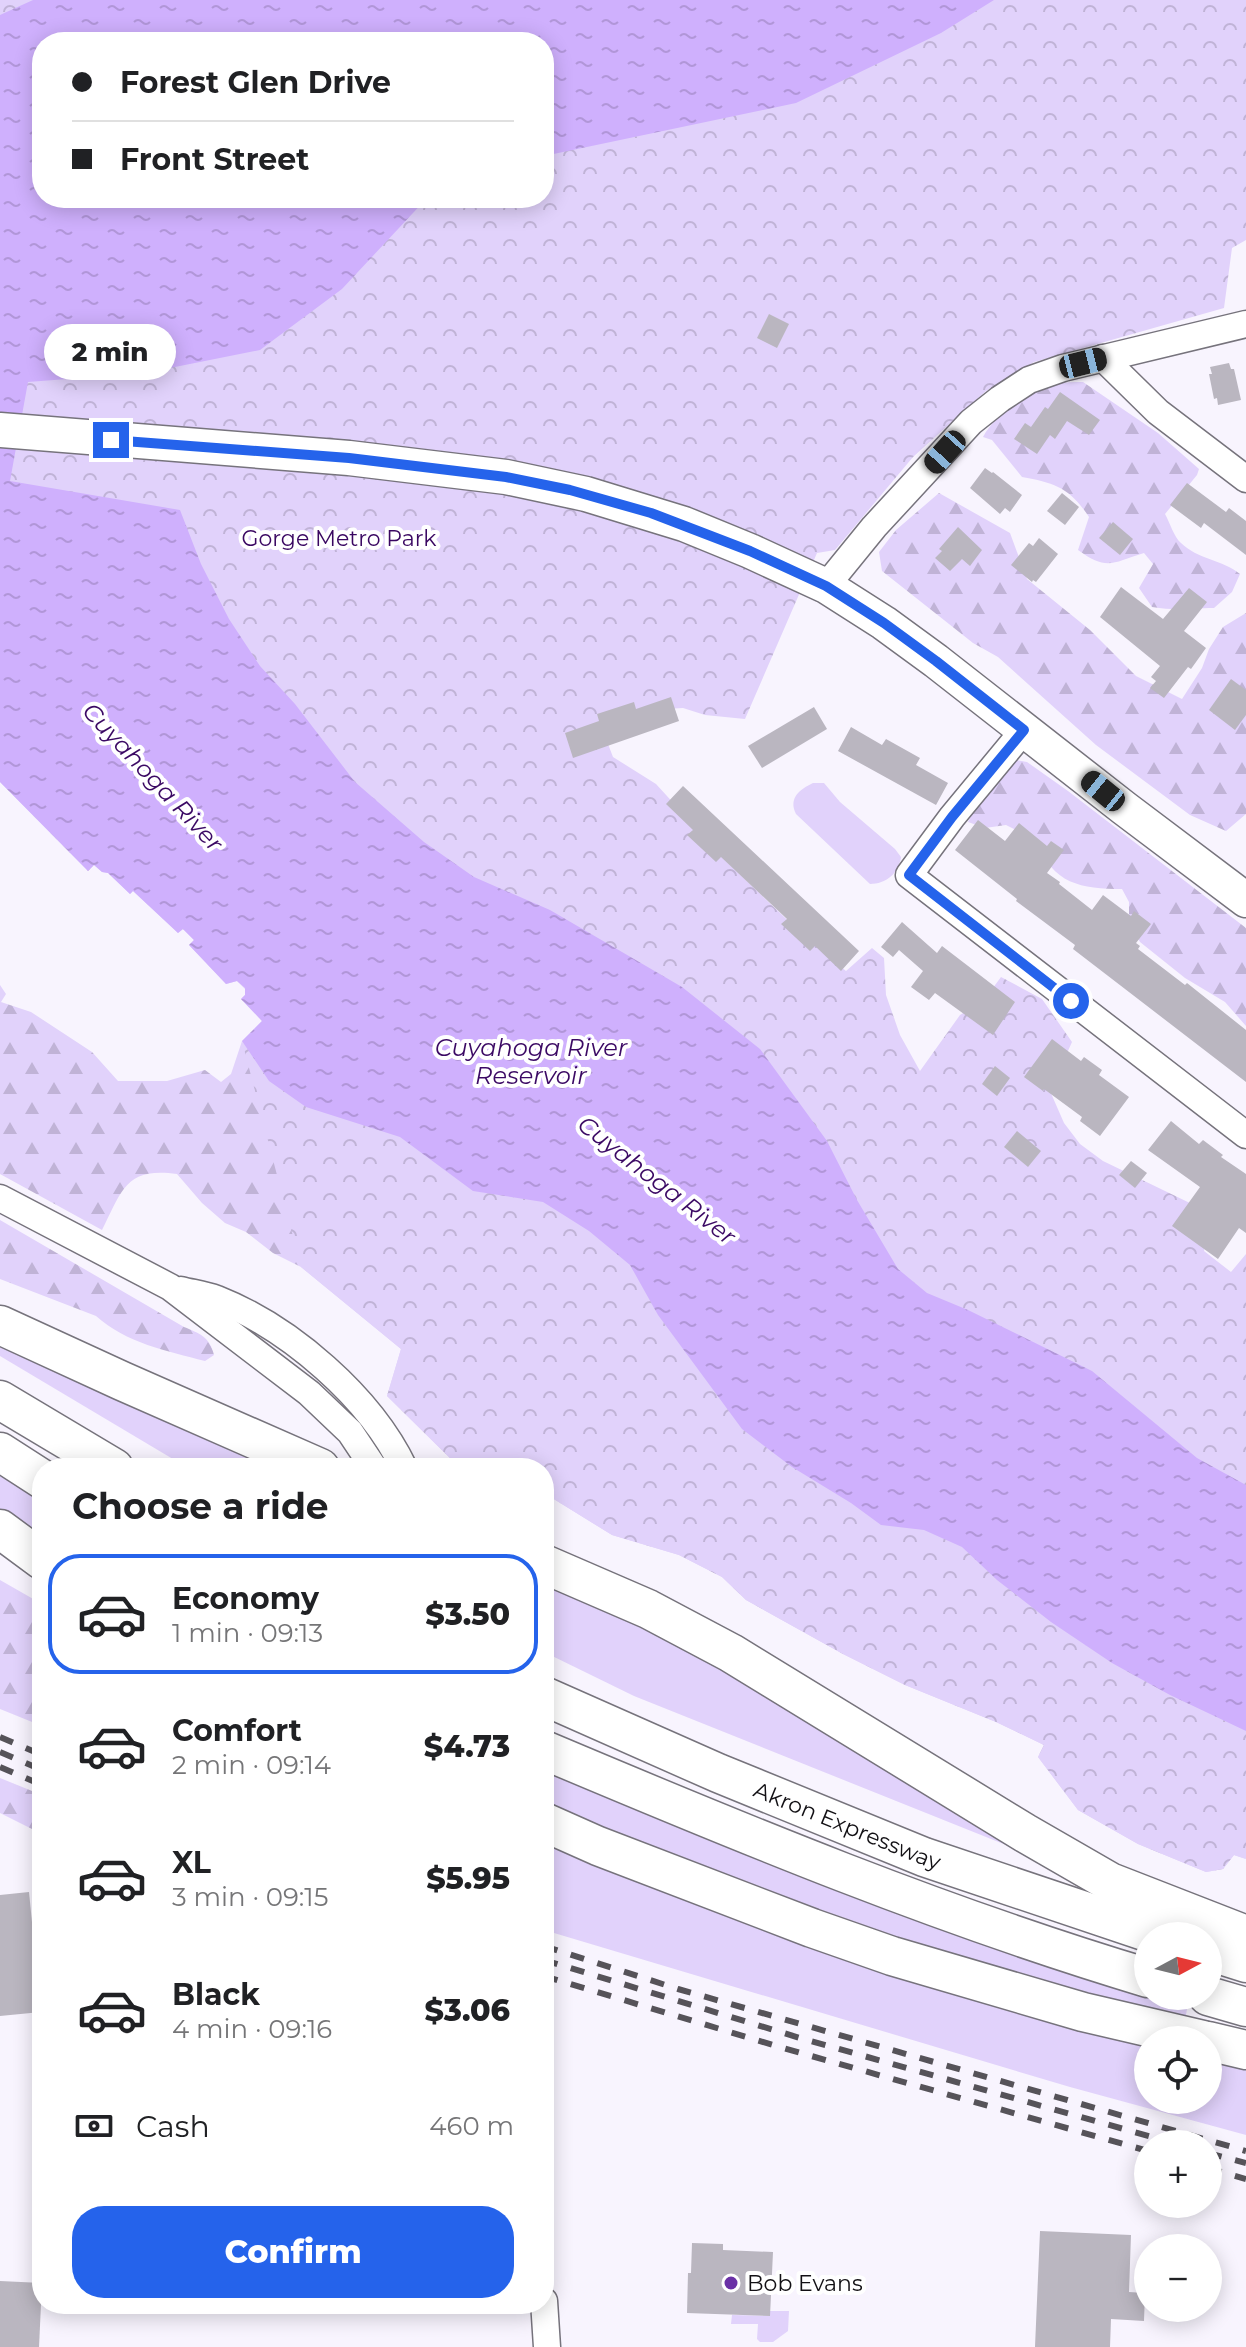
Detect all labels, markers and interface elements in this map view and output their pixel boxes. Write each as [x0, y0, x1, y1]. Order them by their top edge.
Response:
text: Forest Glen Drive [120, 64, 391, 101]
text: Front Street [120, 141, 309, 178]
callout: 2 min [45, 324, 177, 380]
text: 2 min [72, 336, 148, 368]
car [1057, 346, 1109, 380]
route end [93, 422, 129, 458]
car [920, 426, 970, 478]
park label: Gorge Metro Park [241, 525, 437, 552]
water label: Cuyahoga River [77, 697, 230, 858]
car [1077, 767, 1129, 815]
route start [1053, 983, 1089, 1019]
water label: Cuyahoga River Reservoir [435, 1033, 629, 1090]
water label: Cuyahoga River [572, 1109, 743, 1252]
text: Choose a ride [72, 1484, 329, 1528]
icon: car [76, 1578, 148, 1650]
text: Economy [172, 1580, 319, 1617]
text: $3.50 [425, 1596, 510, 1633]
text: 1 min · 09:13 [172, 1617, 323, 1649]
icon: car [76, 1710, 148, 1782]
text: Comfort [172, 1712, 302, 1749]
text: $4.73 [424, 1728, 510, 1765]
text: 2 min · 09:14 [172, 1749, 331, 1781]
street label: Akron Expressway [750, 1776, 944, 1875]
icon: car [76, 1842, 148, 1914]
text: XL [172, 1844, 211, 1881]
text: $5.95 [426, 1860, 510, 1897]
text: 3 min · 09:15 [172, 1881, 328, 1913]
north arrow [1134, 1922, 1222, 2010]
map controls [1134, 1922, 1222, 2322]
icon: car [76, 1974, 148, 2046]
text: Black [172, 1976, 260, 2013]
text: $3.06 [424, 1992, 510, 2029]
text: 4 min · 09:16 [172, 2013, 332, 2045]
button: locate [1134, 2026, 1222, 2114]
icon: cash [72, 2104, 116, 2148]
text: Cash [136, 2108, 210, 2145]
text: 460 m [429, 2110, 514, 2142]
button: + [1134, 2130, 1222, 2218]
button: Confirm [72, 2206, 514, 2298]
button: − [1134, 2234, 1222, 2322]
place label: Bob Evans [747, 2270, 863, 2297]
marker: Bob Evans [722, 2274, 740, 2292]

